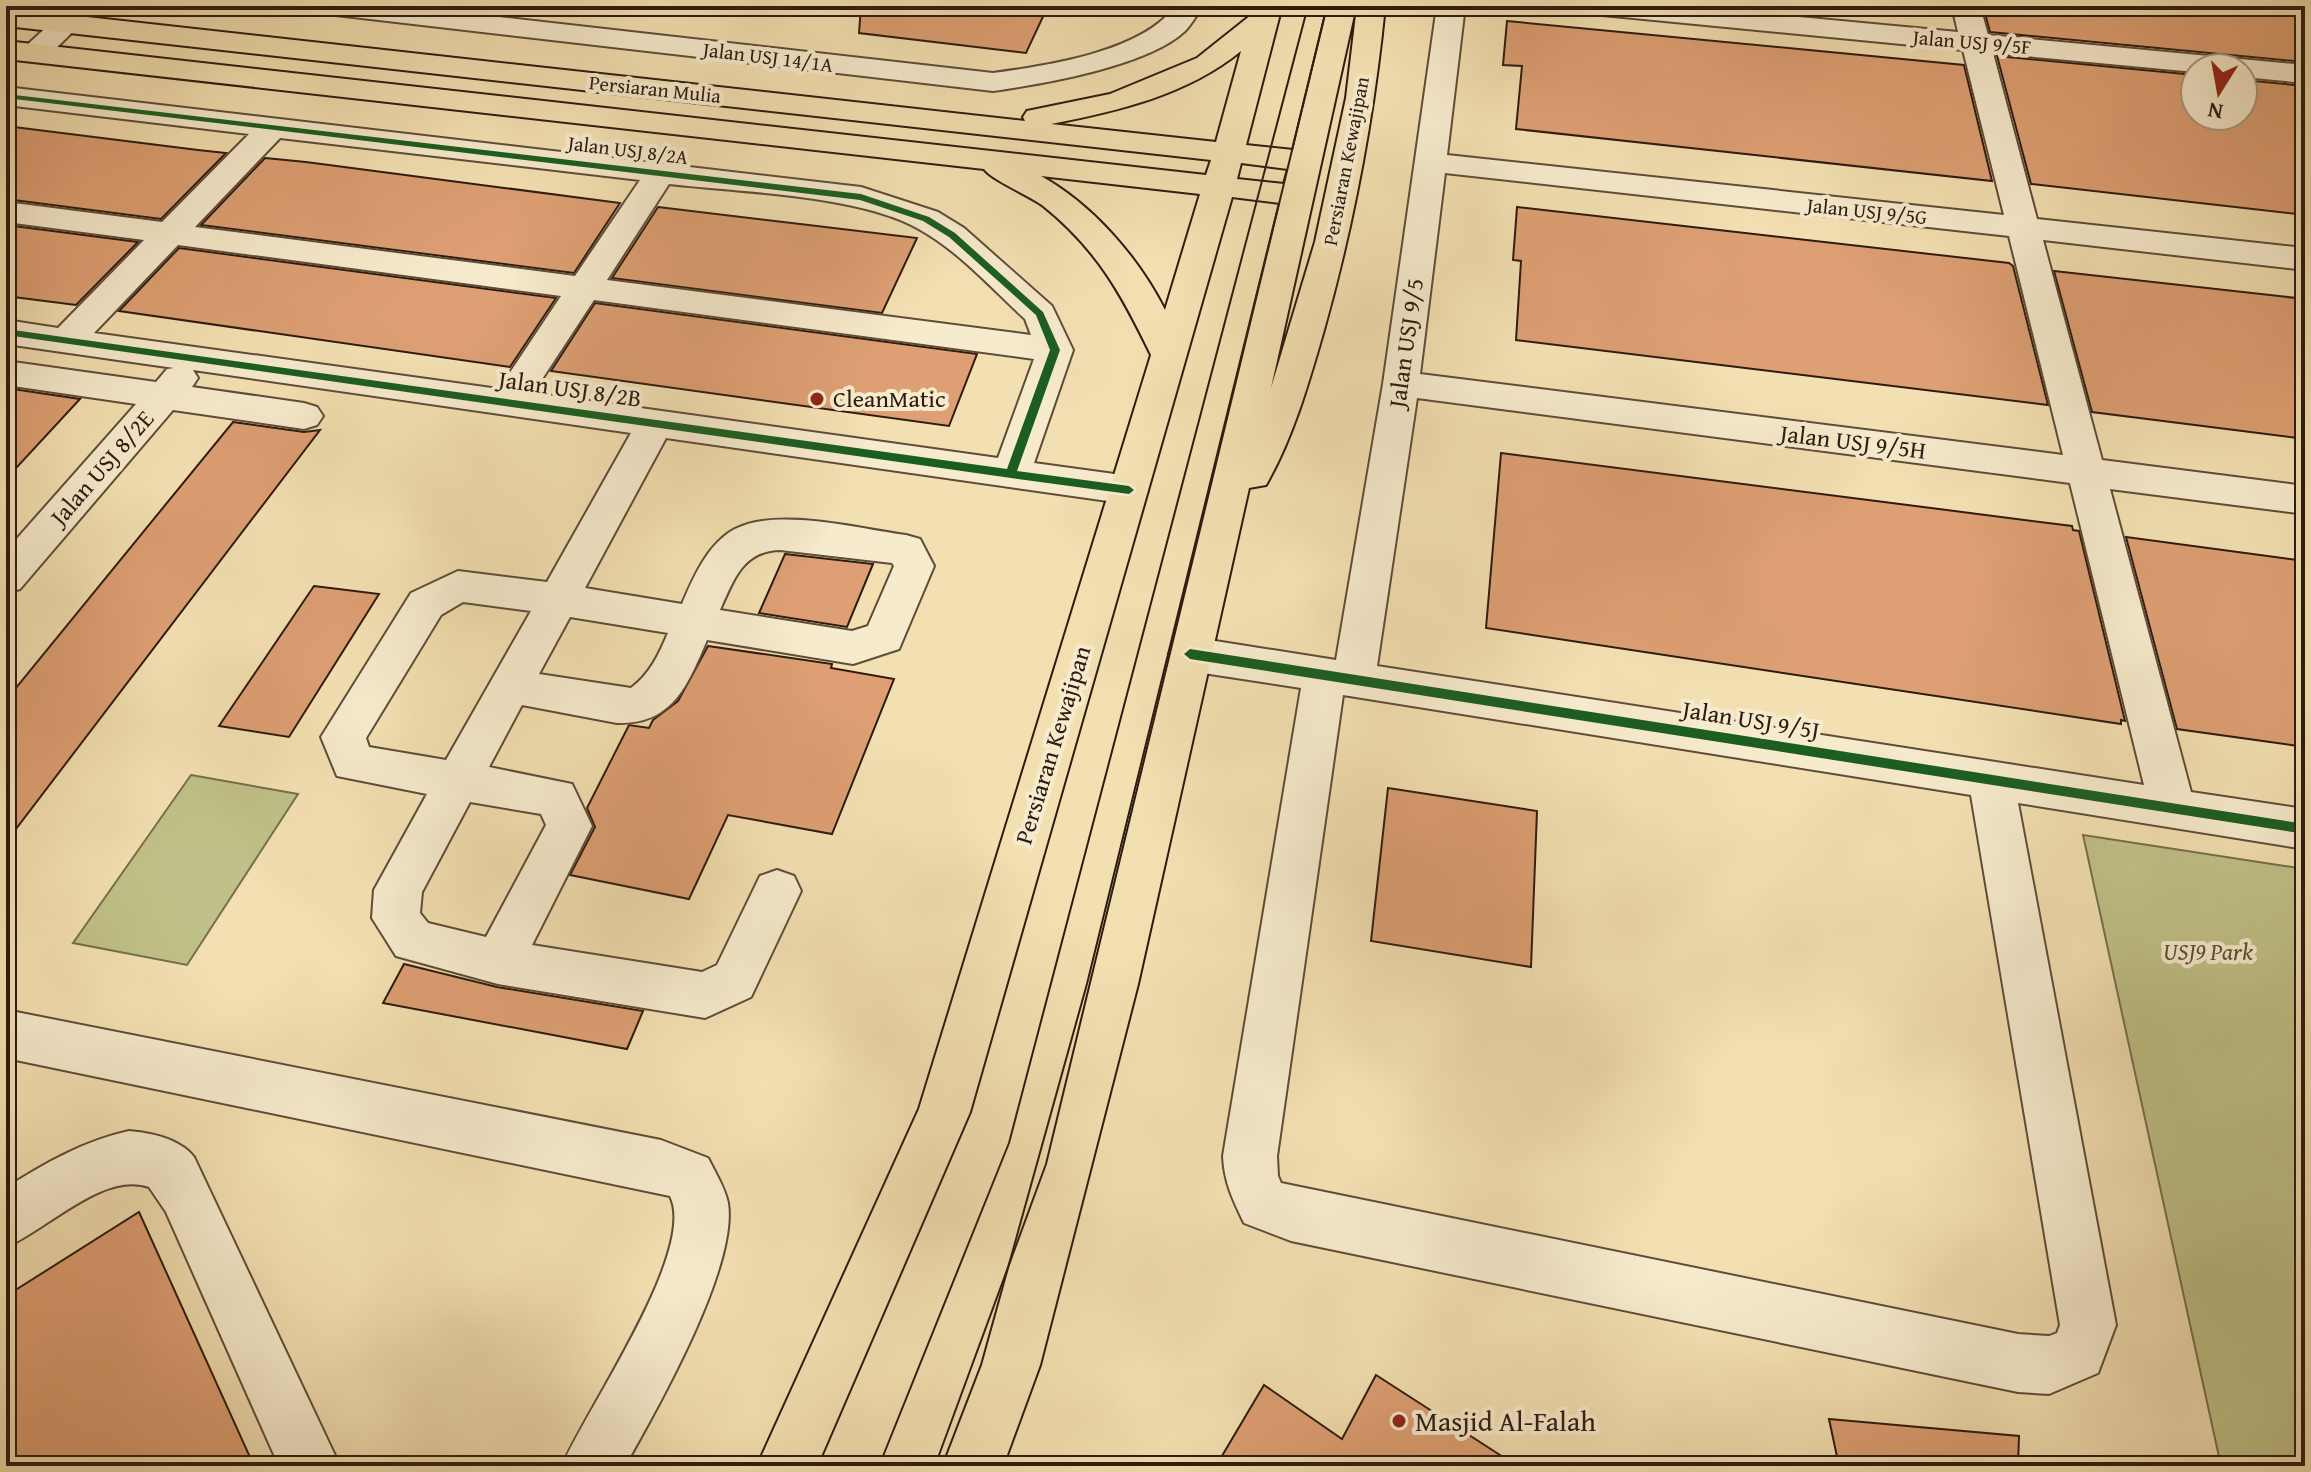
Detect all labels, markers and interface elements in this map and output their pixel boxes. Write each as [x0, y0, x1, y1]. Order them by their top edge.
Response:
street label: Jalan USJ 9/5F [1909, 22, 2032, 61]
street label: Jalan USJ 14/1A [699, 34, 835, 79]
north arrow [2179, 52, 2259, 132]
street label: Persiaran Mulia [588, 67, 723, 110]
street label: Persiaran Kewajipan [1315, 74, 1376, 248]
text: N [2205, 94, 2225, 129]
street label: Jalan USJ 8/2A [563, 127, 690, 171]
street label: Jalan USJ 9/5G [1803, 189, 1929, 231]
street label: Jalan USJ 9/5 [1379, 276, 1432, 413]
street label: Jalan USJ 8/2B [493, 361, 644, 416]
place label: CleanMatic [833, 381, 946, 416]
marker: CleanMatic [808, 390, 826, 408]
street label: Jalan USJ 8/2E [40, 402, 162, 535]
street label: Jalan USJ 9/5H [1775, 415, 1928, 468]
street label: Persiaran Kewajipan [1006, 641, 1100, 848]
street label: Jalan USJ 9/5J [1677, 691, 1822, 748]
park label: USJ9 Park [2163, 934, 2253, 969]
place label: Masjid Al-Falah [1415, 1400, 1596, 1441]
marker: Masjid Al-Falah [1390, 1412, 1408, 1430]

